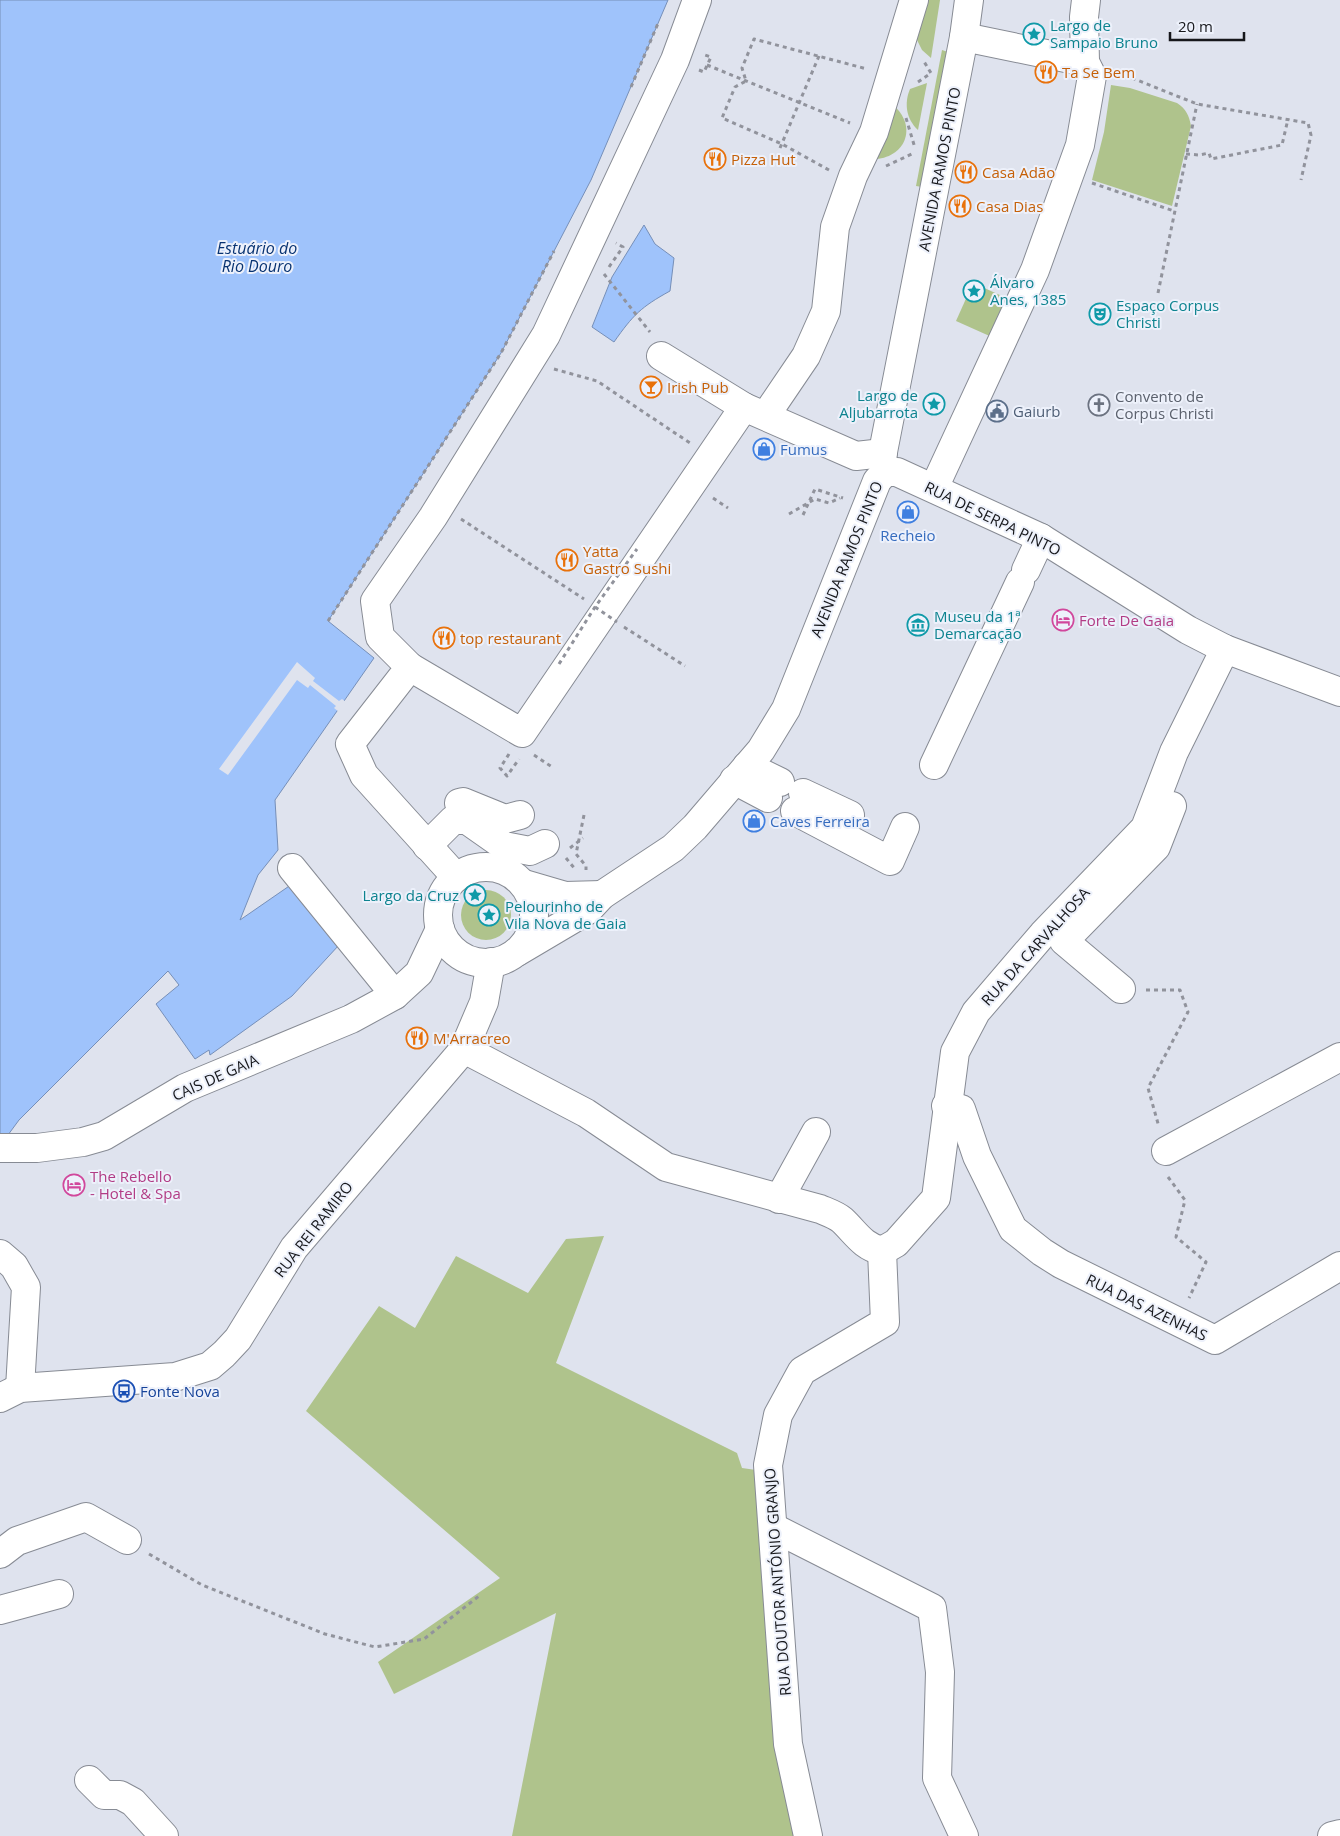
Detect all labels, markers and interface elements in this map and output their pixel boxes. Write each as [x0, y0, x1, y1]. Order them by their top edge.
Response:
scale bar [1170, 10, 1244, 42]
place label: Largo de Sampaio Bruno [1050, 15, 1158, 52]
text: 20 m [1178, 16, 1213, 36]
place icon: Largo de Sampaio Bruno [1022, 22, 1046, 46]
restaurant icon: Ta Se Bem [1034, 60, 1058, 84]
place label: Ta Se Bem [1062, 62, 1135, 82]
street label: AVENIDA RAMOS PINTO [913, 85, 965, 253]
restaurant icon: Pizza Hut [703, 147, 727, 171]
place label: Pizza Hut [731, 149, 796, 169]
restaurant icon: Casa Adão [954, 160, 978, 184]
place label: Casa Adão [982, 162, 1055, 182]
restaurant icon: Casa Dias [948, 194, 972, 218]
place label: Casa Dias [976, 196, 1043, 216]
water label: Estuário do Rio Douro [217, 237, 297, 277]
place label: Álvaro Anes, 1385 [990, 272, 1066, 309]
place icon: Álvaro Anes, 1385 [962, 279, 986, 303]
place label: Espaço Corpus Christi [1116, 295, 1219, 332]
theatre icon: Espaço Corpus Christi [1088, 302, 1112, 326]
bar icon: Irish Pub [639, 375, 663, 399]
place label: Irish Pub [667, 377, 729, 397]
place label: Largo de Aljubarrota [839, 385, 918, 422]
place label: Convento de Corpus Christi [1115, 386, 1214, 423]
place icon: Largo de Aljubarrota [922, 392, 946, 416]
church icon: Convento de Corpus Christi [1087, 393, 1111, 417]
public building icon: Gaiurb [985, 399, 1009, 423]
place label: Gaiurb [1013, 401, 1061, 421]
shop icon: Fumus [752, 437, 776, 461]
place label: Fumus [780, 439, 827, 459]
street label: RUA DE SERPA PINTO [921, 476, 1065, 560]
street label: AVENIDA RAMOS PINTO [805, 478, 887, 640]
shop icon: Recheio [896, 500, 920, 524]
place label: Recheio [880, 525, 936, 545]
place label: Yatta Gastro Sushi [583, 541, 671, 578]
restaurant icon: Yatta Gastro Sushi [555, 548, 579, 572]
place label: Museu da 1ª Demarcação [934, 606, 1022, 643]
hotel icon: Forte De Gaia [1051, 608, 1075, 632]
place label: Forte De Gaia [1079, 610, 1174, 630]
museum icon: Museu da 1ª Demarcação [906, 613, 930, 637]
restaurant icon: top restaurant [432, 626, 456, 650]
place label: top restaurant [460, 628, 561, 648]
shop icon: Caves Ferreira [742, 809, 766, 833]
place label: Caves Ferreira [770, 811, 870, 831]
street label: RUA DA CARVALHOSA [976, 882, 1094, 1009]
place icon: Largo da Cruz [463, 883, 487, 907]
place label: Largo da Cruz [362, 885, 459, 905]
place label: Pelourinho de Vila Nova de Gaia [505, 896, 627, 933]
place icon: Pelourinho de Vila Nova de Gaia [477, 903, 501, 927]
restaurant icon: M'Arracreo [405, 1026, 429, 1050]
place label: M'Arracreo [433, 1028, 511, 1048]
street label: CAIS DE GAIA [169, 1049, 262, 1105]
place label: The Rebello - Hotel & Spa [90, 1166, 181, 1203]
hotel icon: The Rebello - Hotel & Spa [62, 1173, 86, 1197]
street label: RUA REI RAMIRO [269, 1177, 357, 1281]
street label: RUA DAS AZENHAS [1083, 1269, 1211, 1345]
bus stop icon: Fonte Nova [112, 1379, 136, 1403]
place label: Fonte Nova [140, 1381, 220, 1401]
street label: RUA DOUTOR ANTÓNIO GRANJO [759, 1467, 795, 1697]

